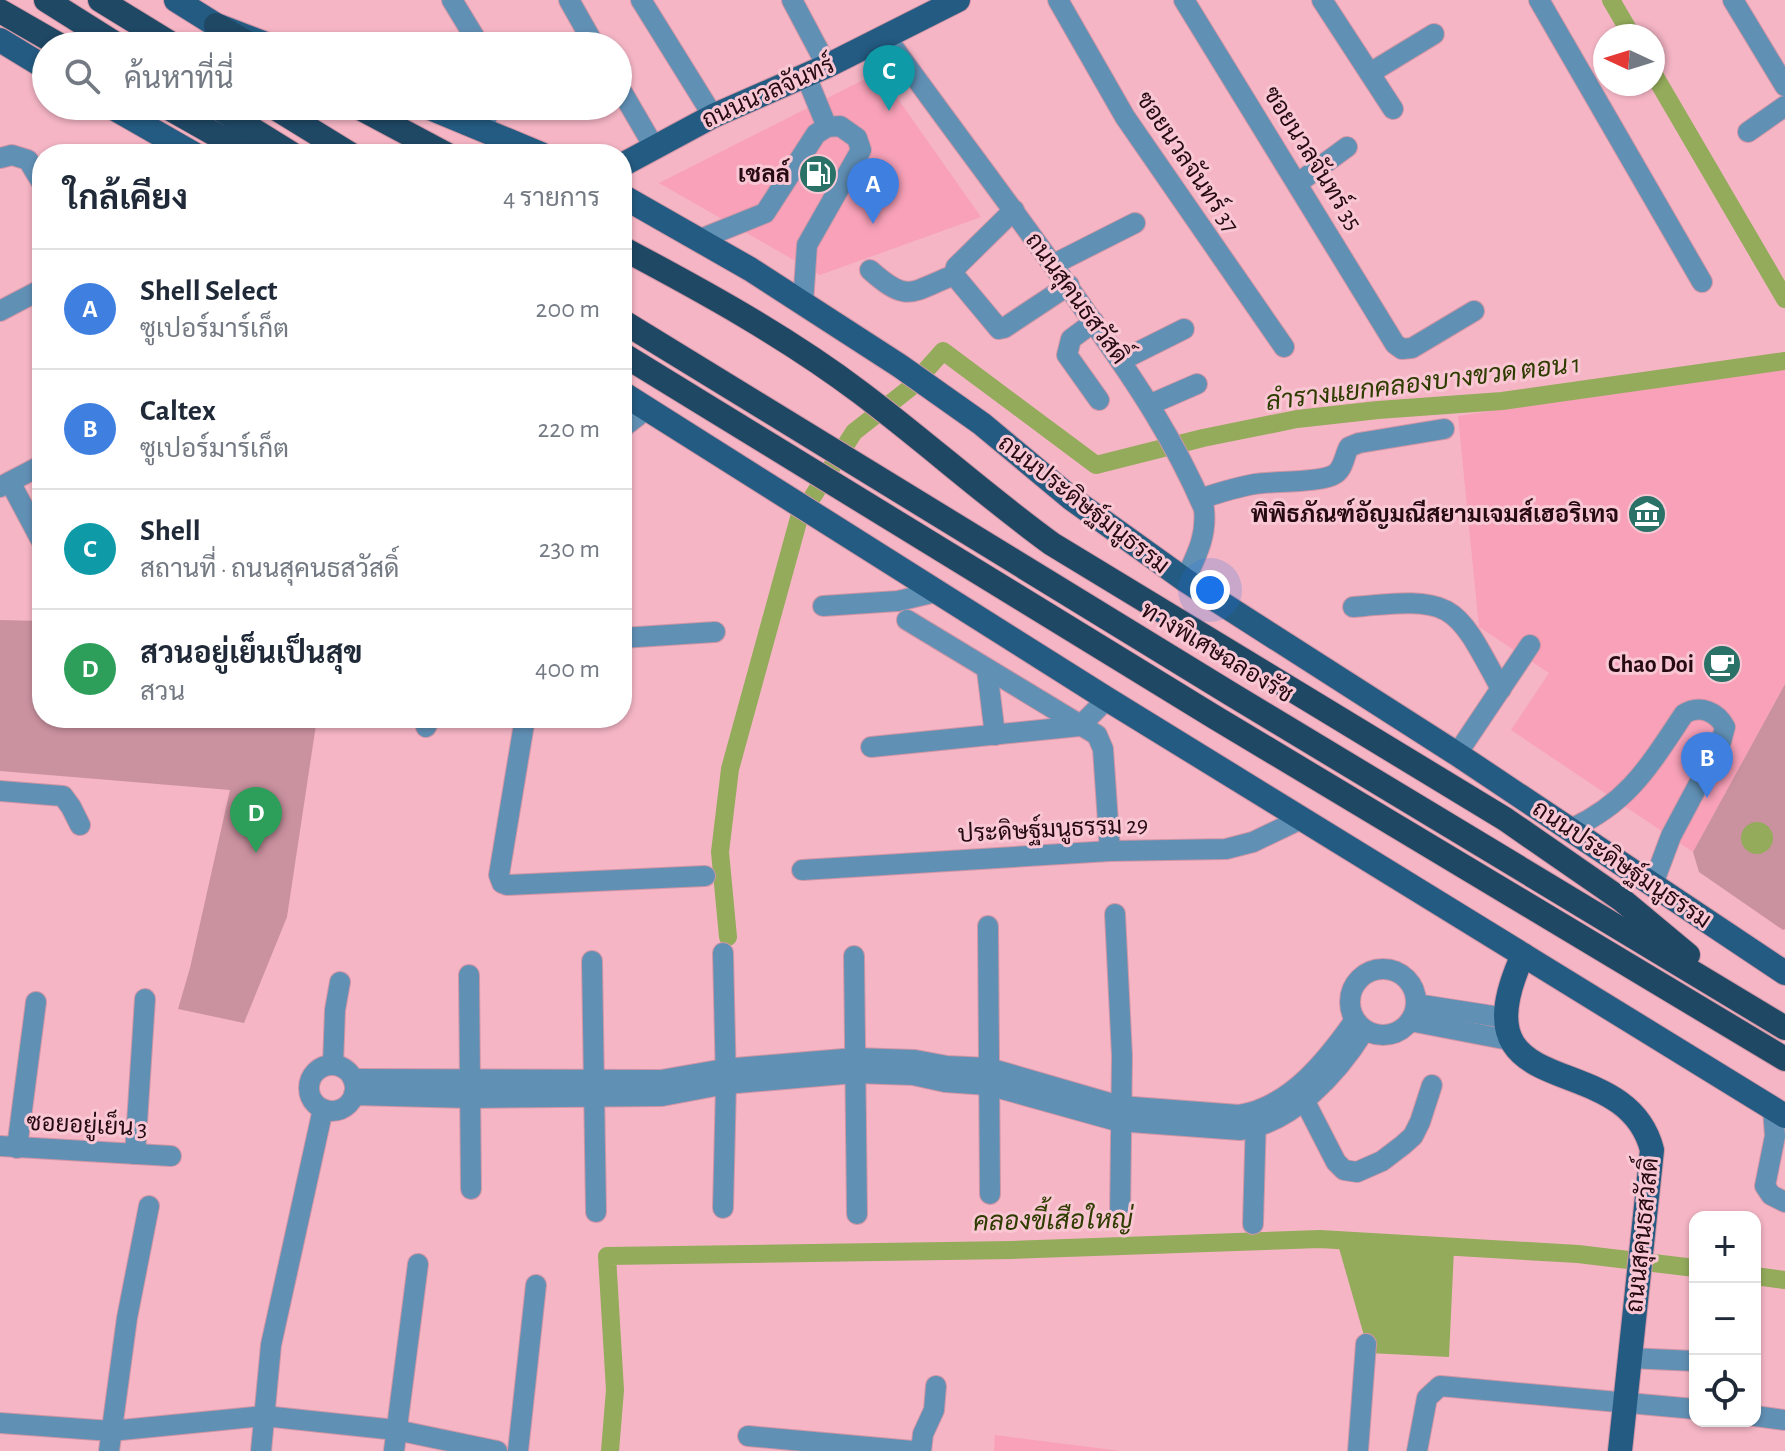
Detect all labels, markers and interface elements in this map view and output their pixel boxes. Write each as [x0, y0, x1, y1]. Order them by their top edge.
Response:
north arrow [1593, 24, 1665, 96]
search box [32, 32, 632, 120]
pin: C [863, 45, 915, 111]
street label: ถนนนวลจันทร์ [697, 48, 838, 133]
icon: search [60, 54, 104, 98]
text: ค้นหาที่นี่ [124, 64, 234, 94]
street label: ซอยนวลจันทร์ 35 [1259, 80, 1370, 234]
street label: ซอยนวลจันทร์ 37 [1131, 85, 1247, 237]
fuel station icon: เชลล์ [797, 153, 839, 195]
place label: เชลล์ [738, 158, 791, 187]
pin: A [847, 158, 899, 224]
text: ใกล้เคียง [64, 182, 188, 216]
text: 4 รายการ [503, 185, 600, 211]
street label: ถนนสุคนธสวัสดิ์ [1018, 222, 1140, 370]
text: Shell Select [140, 276, 277, 306]
text: A [82, 296, 98, 322]
text: 200 m [536, 296, 600, 322]
text: ซูเปอร์มาร์เก็ต [140, 316, 289, 342]
water label: ลำรางแยกคลองบางขวด ตอน 1 [1264, 348, 1582, 415]
text: Caltex [140, 396, 216, 426]
text: B [82, 416, 98, 442]
text: 220 m [538, 416, 600, 442]
street label: ถนนประดิษฐ์มนูธรรม [991, 427, 1176, 582]
text: ซูเปอร์มาร์เก็ต [140, 436, 289, 462]
museum icon: พิพิธภัณฑ์อัญมณีสยามเจมส์เฮอริเทจ [1626, 493, 1668, 535]
place label: พิพิธภัณฑ์อัญมณีสยามเจมส์เฮอริเทจ [1251, 498, 1619, 529]
text: Shell [140, 516, 201, 546]
text: C [83, 536, 97, 562]
text: 230 m [539, 536, 600, 562]
text: สถานที่ · ถนนสุคนธสวัสดิ์ [140, 556, 399, 582]
your location [1190, 570, 1230, 610]
street label: ทางพิเศษฉลองรัช [1136, 596, 1298, 708]
text: สวนอยู่เย็นเป็นสุข [140, 639, 362, 669]
cafe icon: Chao Doi [1701, 643, 1743, 685]
place label: Chao Doi [1608, 653, 1694, 677]
text: D [81, 656, 99, 682]
text: 400 m [535, 656, 600, 682]
text: สวน [140, 679, 185, 705]
pin: B [1681, 732, 1733, 798]
pin: D [230, 787, 282, 853]
street label: ถนนประดิษฐ์มนูธรรม [1526, 792, 1718, 937]
street label: ประดิษฐ์มนูธรรม 29 [957, 808, 1149, 851]
street label: ซอยอยู่เย็น 3 [26, 1105, 148, 1145]
street label: ถนนสุคนธสวัสดิ์ [1612, 1155, 1666, 1314]
water label: คลองขี้เสือใหญ่ [973, 1196, 1135, 1237]
map controls [1689, 1211, 1761, 1427]
button: + [1689, 1211, 1761, 1283]
button: − [1689, 1283, 1761, 1355]
button: locate [1689, 1355, 1761, 1427]

